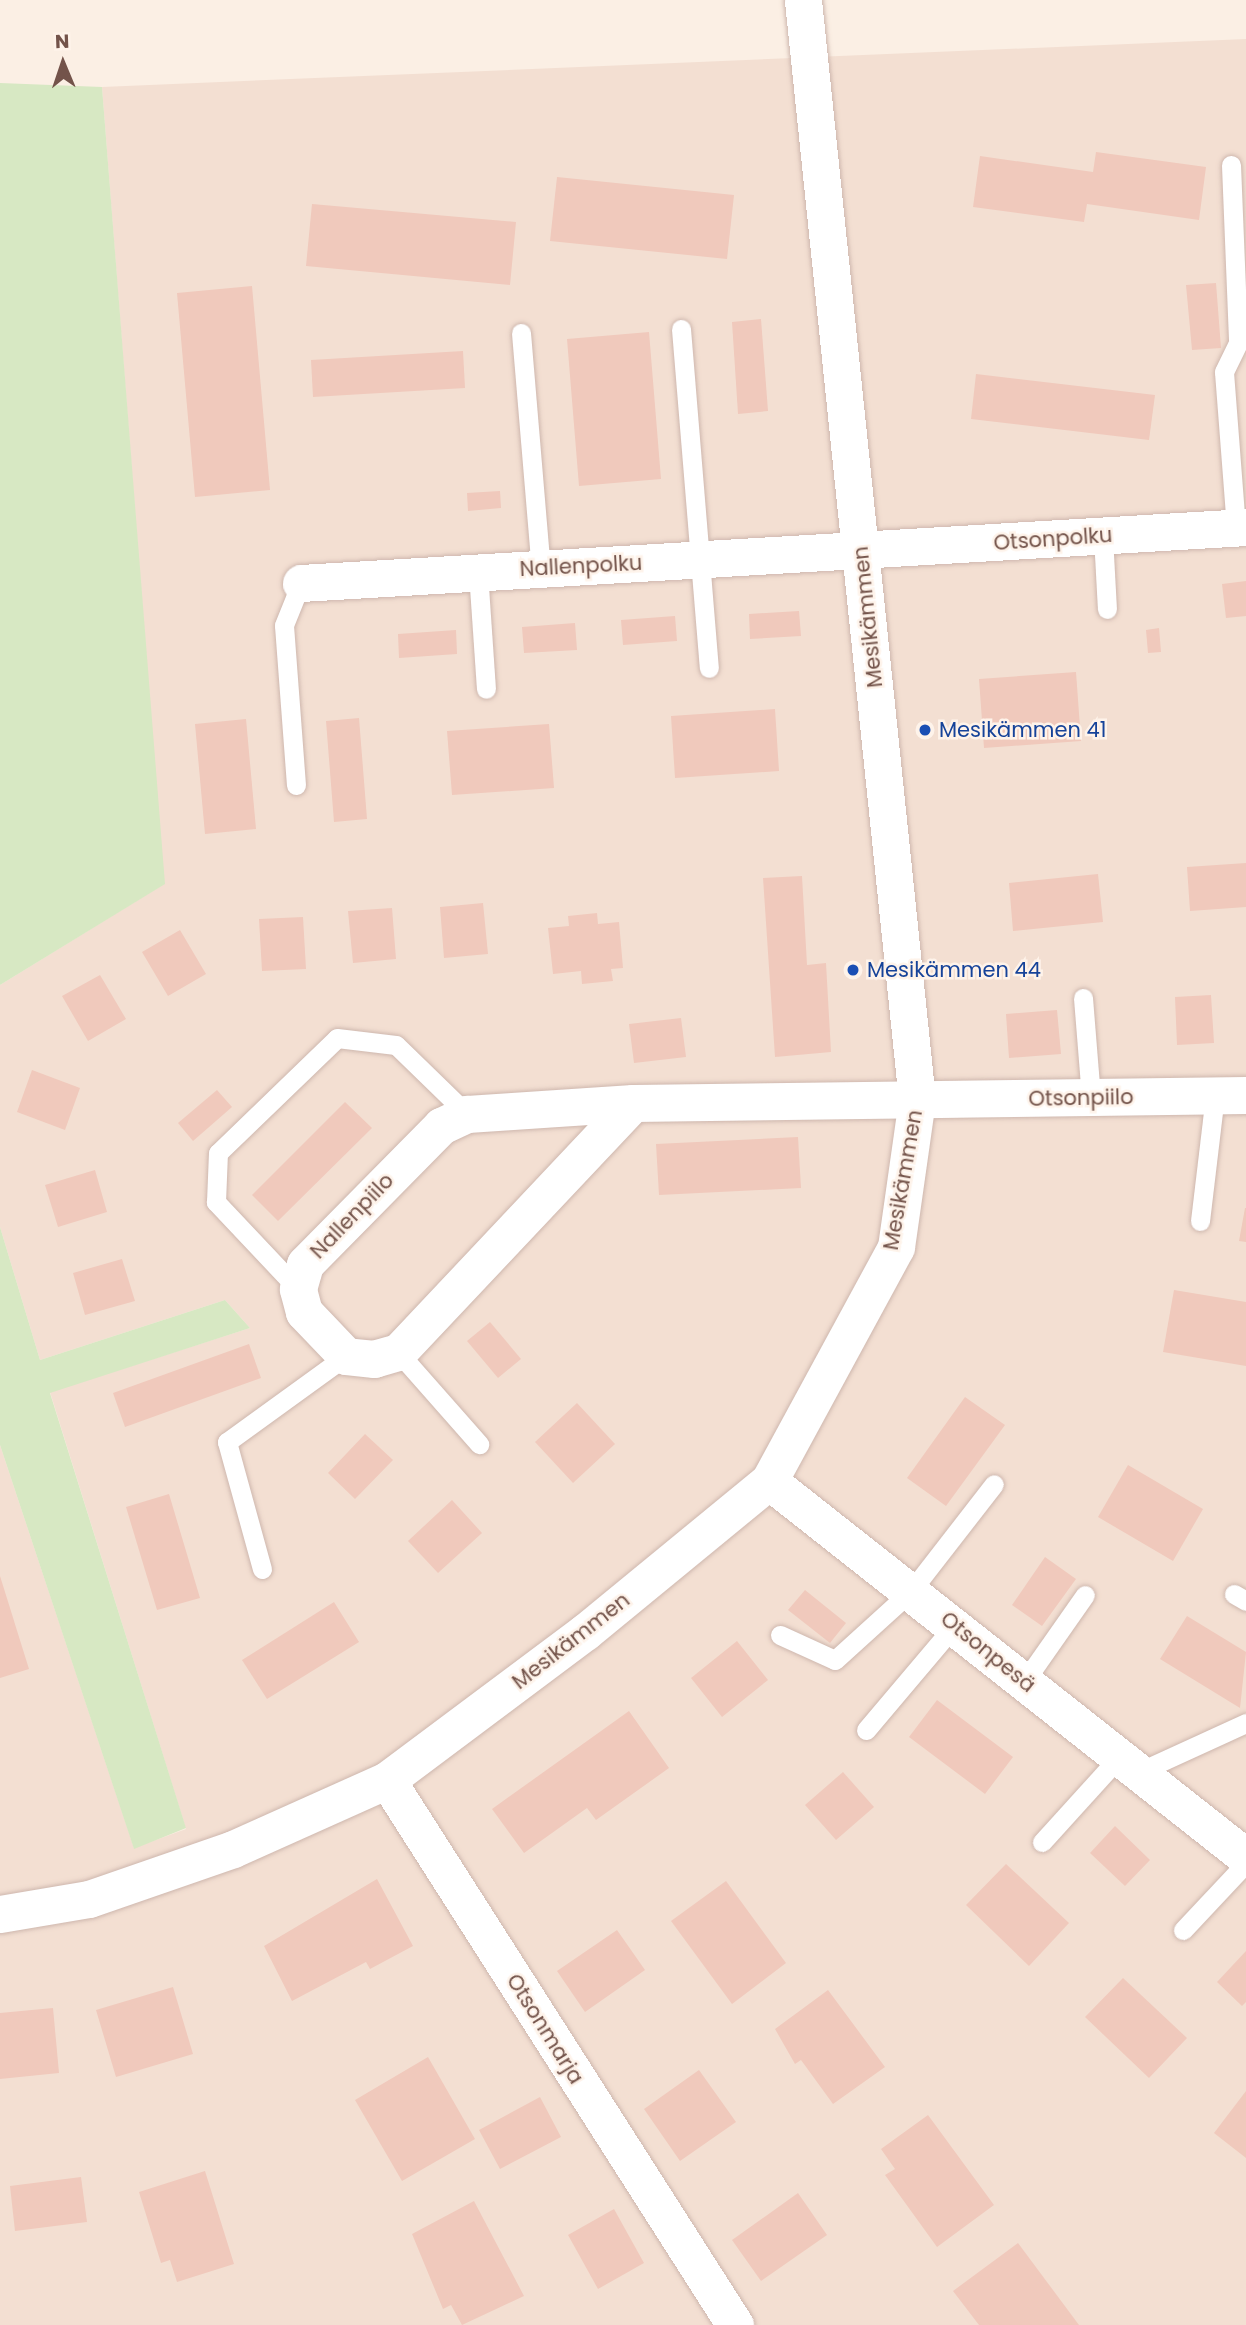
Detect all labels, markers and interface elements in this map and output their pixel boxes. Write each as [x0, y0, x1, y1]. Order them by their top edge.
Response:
north arrow [28, 28, 98, 98]
text: N [55, 28, 70, 55]
street label: Otsonpolku [993, 522, 1113, 556]
street label: Mesikämmen [848, 545, 888, 689]
street label: Nallenpolku [519, 550, 643, 582]
place label: Mesikämmen 41 [939, 717, 1106, 743]
marker: Mesikämmen 41 [917, 722, 933, 738]
place label: Mesikämmen 44 [867, 957, 1041, 983]
marker: Mesikämmen 44 [845, 962, 861, 978]
street label: Otsonpiilo [1028, 1084, 1134, 1112]
street label: Mesikämmen [878, 1108, 928, 1252]
street label: Nallenpiilo [305, 1168, 399, 1264]
street label: Mesikämmen [507, 1587, 635, 1695]
street label: Otsonpesä [936, 1606, 1040, 1698]
street label: Otsonmarja [501, 1969, 589, 2089]

